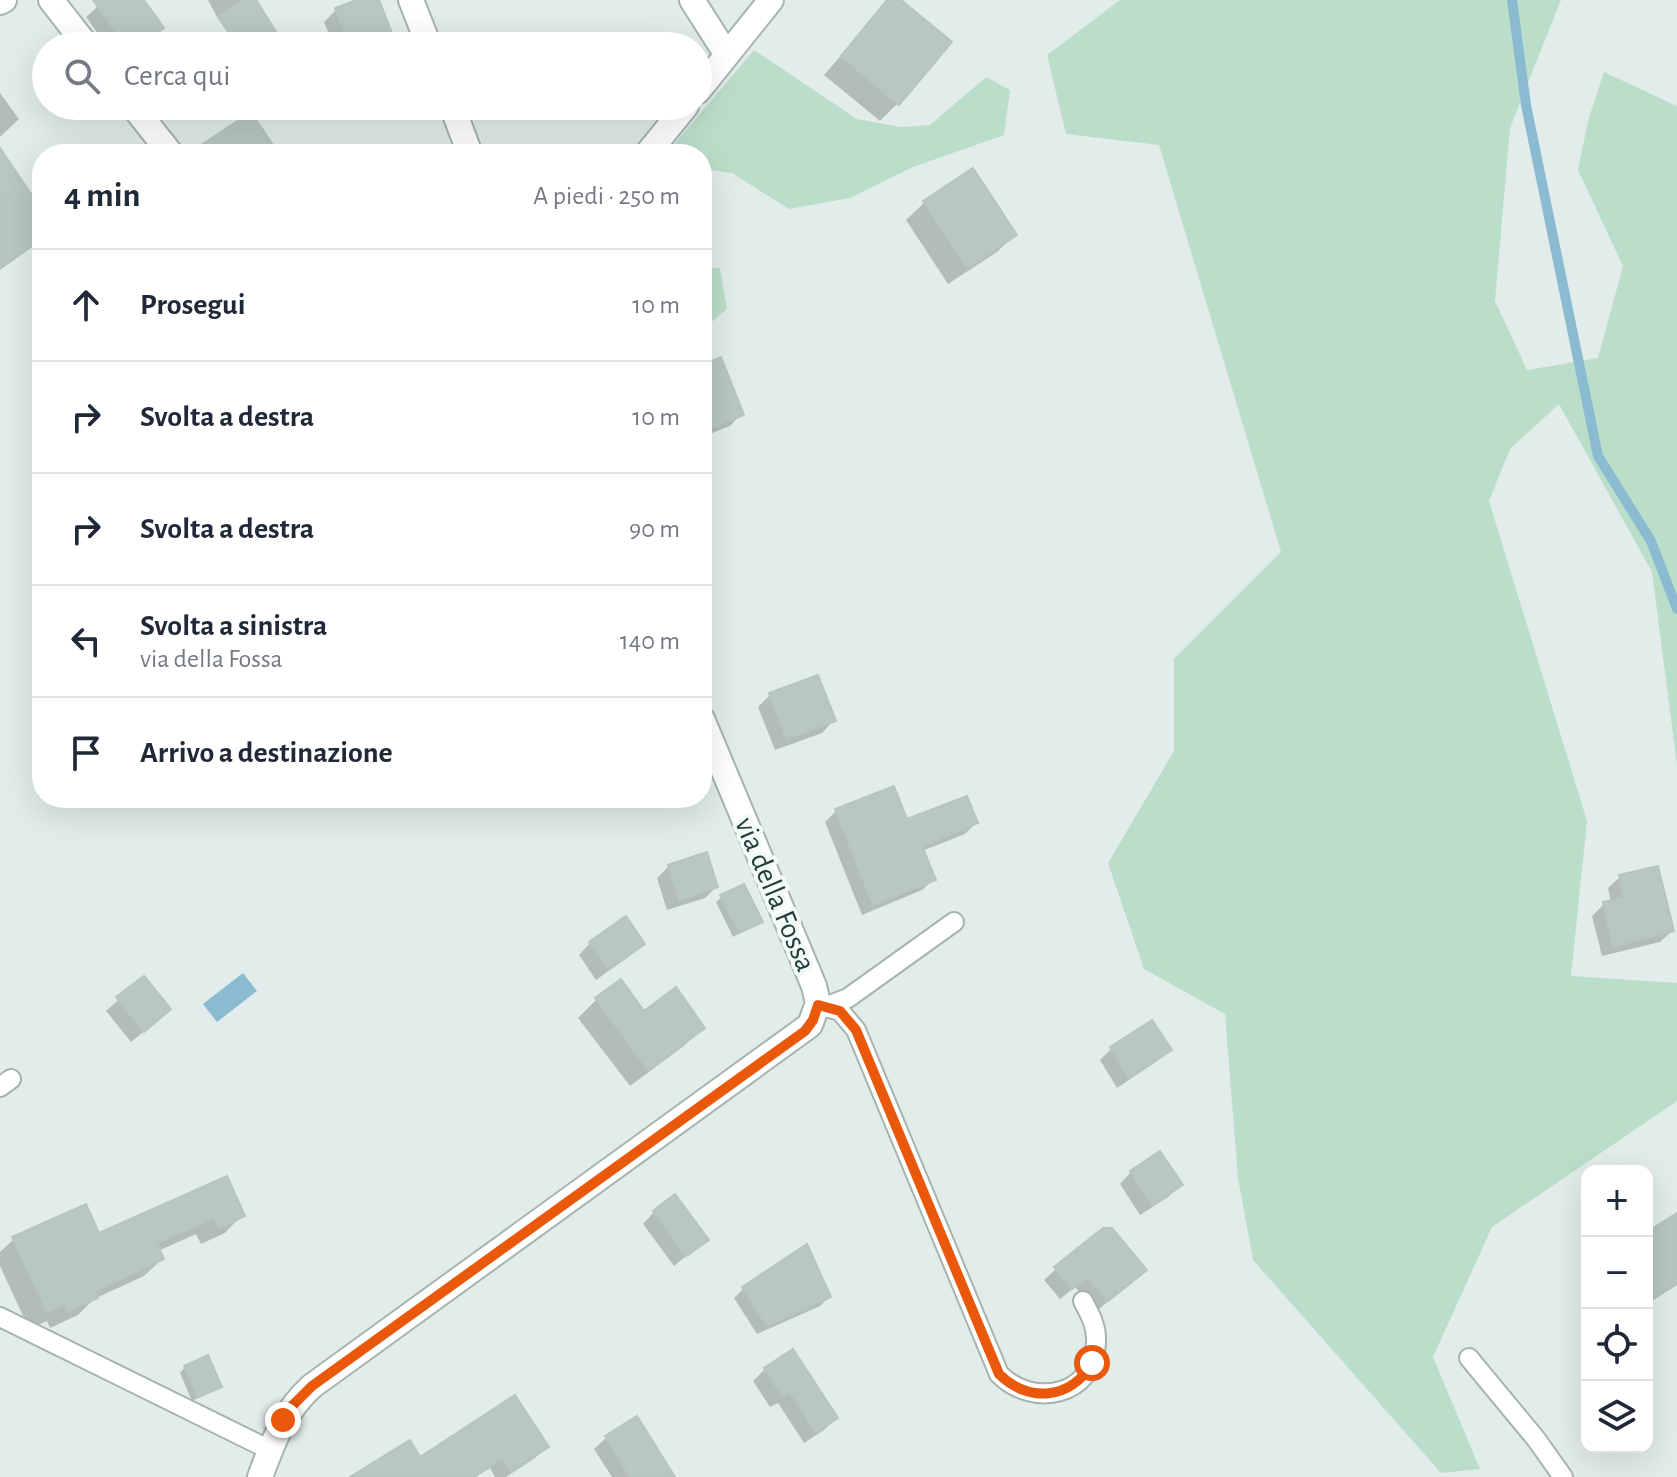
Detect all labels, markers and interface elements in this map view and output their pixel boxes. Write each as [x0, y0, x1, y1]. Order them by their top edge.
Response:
search box [32, 32, 712, 120]
icon: search [60, 54, 104, 98]
text: Cerca qui [124, 61, 230, 91]
text: 4 min [64, 179, 141, 213]
text: A piedi · 250 m [533, 183, 680, 209]
icon: ahead [64, 283, 108, 327]
text: Prosegui [140, 290, 246, 320]
text: 10 m [632, 292, 680, 318]
icon: right [64, 395, 108, 439]
text: Svolta a destra [140, 402, 314, 432]
text: 10 m [632, 404, 680, 430]
icon: right [64, 507, 108, 551]
text: Svolta a destra [140, 514, 314, 544]
text: 90 m [629, 516, 680, 542]
text: Svolta a sinistra [140, 611, 327, 641]
icon: left [64, 619, 108, 663]
text: 140 m [620, 628, 680, 654]
text: via della Fossa [140, 646, 283, 672]
icon: arrive [64, 731, 108, 775]
text: Arrivo a destinazione [140, 738, 393, 768]
street label: via della Fossa [729, 813, 821, 976]
map controls [1581, 1165, 1653, 1453]
button: + [1581, 1165, 1653, 1237]
button: − [1581, 1237, 1653, 1309]
button: locate [1581, 1309, 1653, 1381]
route start [1074, 1345, 1110, 1381]
button: layers [1581, 1381, 1653, 1453]
route end [265, 1402, 301, 1438]

